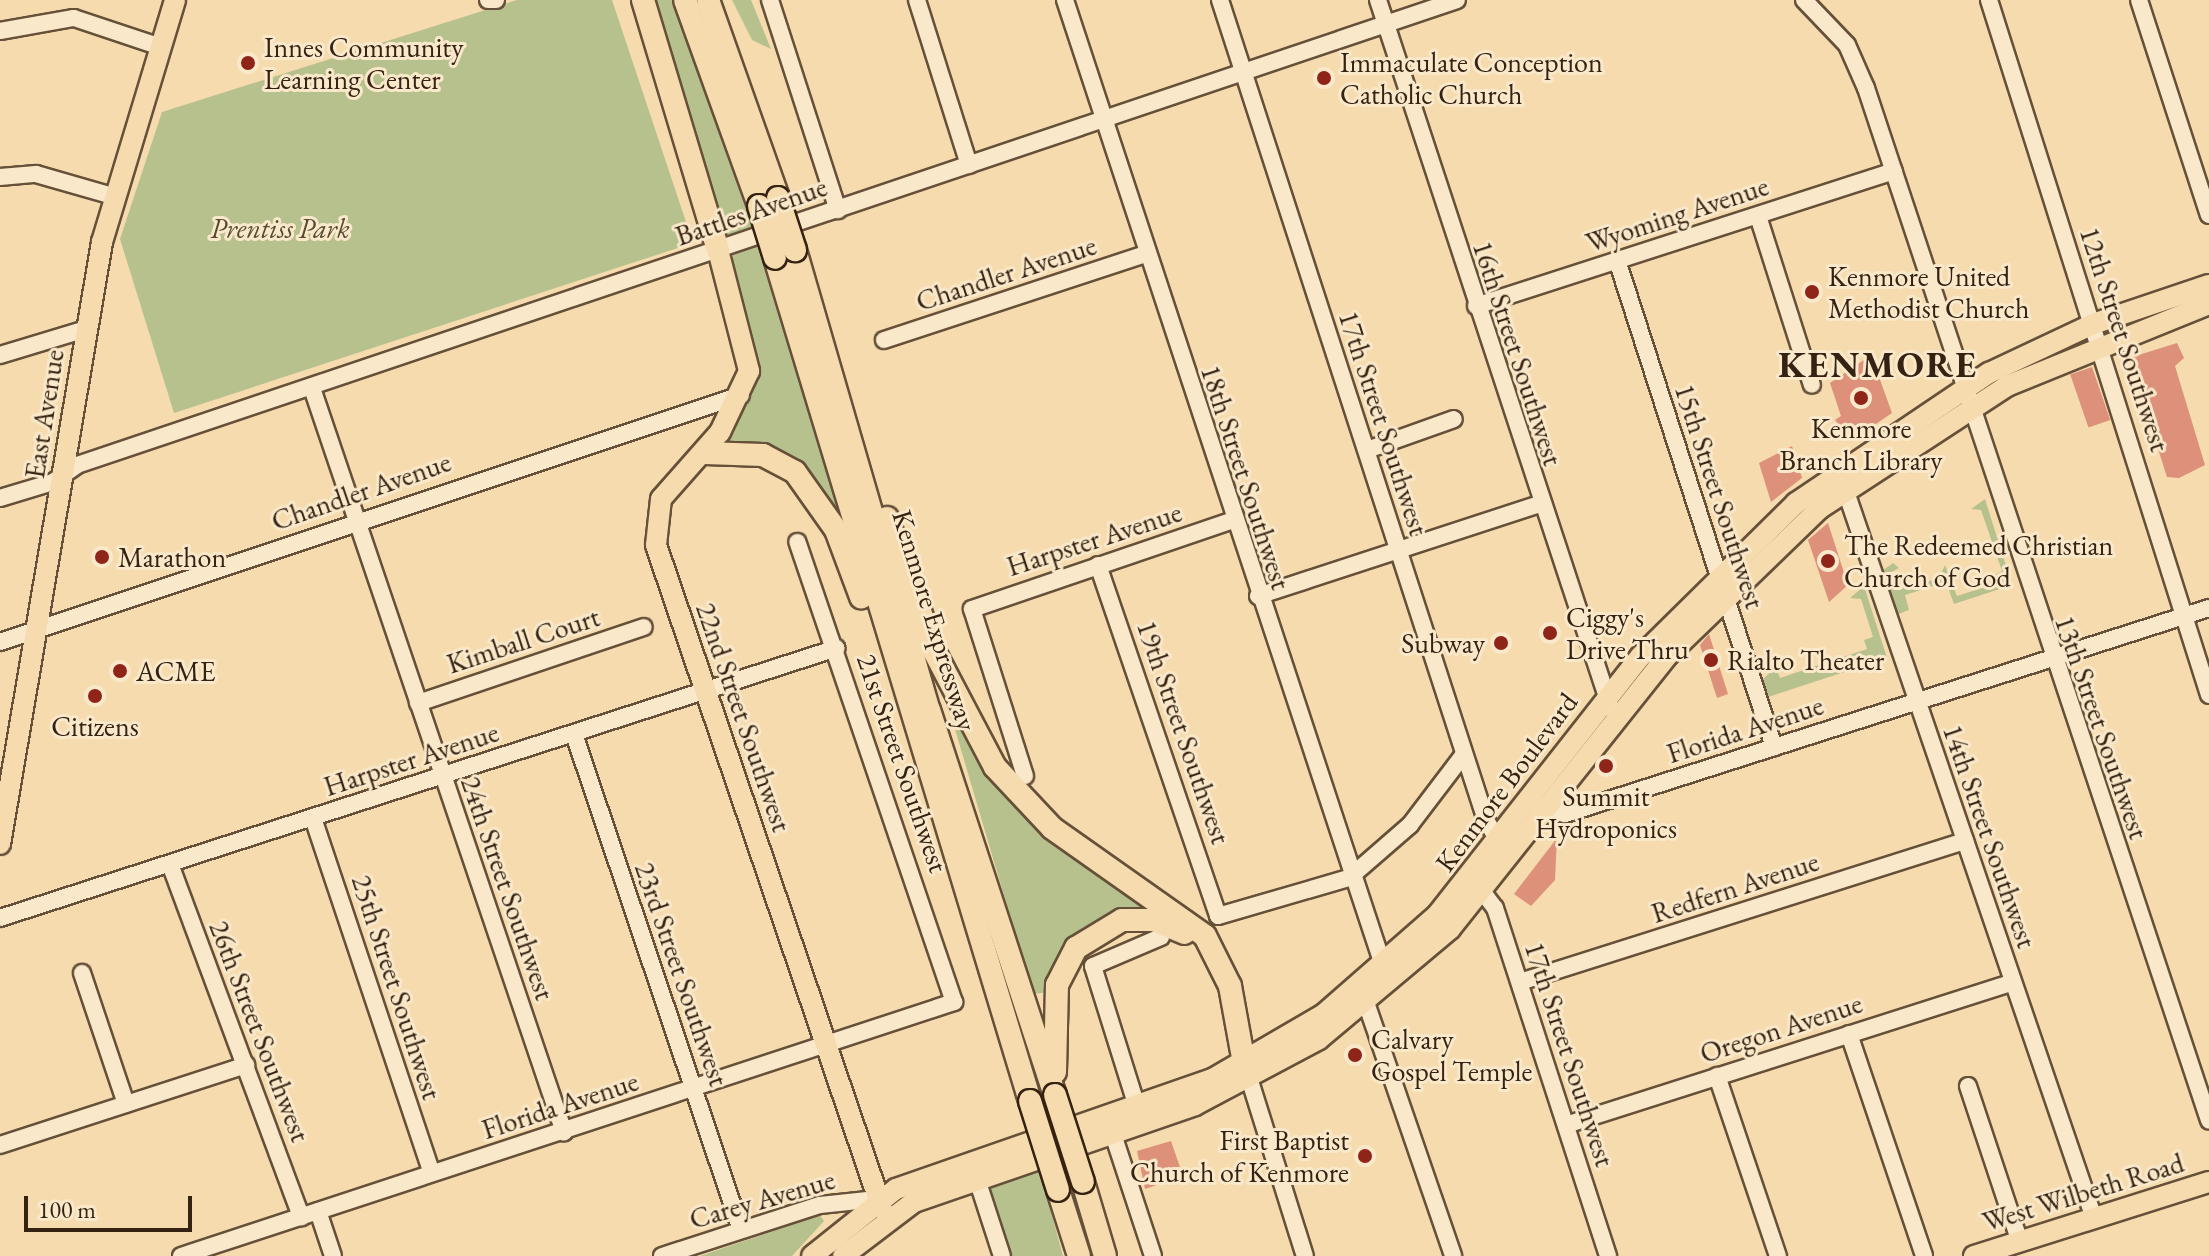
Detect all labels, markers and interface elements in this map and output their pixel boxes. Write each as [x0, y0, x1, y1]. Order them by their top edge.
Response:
place label: Innes Community Learning Center [264, 30, 463, 96]
place label: Immaculate Conception Catholic Church [1340, 45, 1603, 111]
marker: Innes Community Learning Center [239, 54, 257, 72]
marker: Immaculate Conception Catholic Church [1315, 69, 1333, 87]
street label: Battles Avenue [671, 169, 831, 253]
street label: Wyoming Avenue [1582, 169, 1772, 259]
park label: Prentiss Park [210, 211, 350, 245]
street label: 12th Street Southwest [2073, 222, 2177, 456]
street label: Chandler Avenue [912, 228, 1100, 318]
street label: 16th Street Southwest [1466, 236, 1570, 470]
place label: Kenmore United Methodist Church [1828, 259, 2029, 325]
marker: Kenmore United Methodist Church [1803, 283, 1821, 301]
street label: 17th Street Southwest [1332, 306, 1436, 540]
district label: KENMORE [1778, 343, 1978, 387]
street label: East Avenue [17, 347, 71, 481]
street label: 18th Street Southwest [1194, 360, 1298, 594]
street label: 15th Street Southwest [1668, 379, 1772, 613]
marker: Kenmore Branch Library [1852, 389, 1870, 407]
place label: Kenmore Branch Library [1780, 411, 1942, 477]
street label: Chandler Avenue [267, 445, 455, 537]
street label: Harpster Avenue [1002, 495, 1186, 583]
street label: Kenmore Expressway [885, 506, 985, 734]
place label: The Redeemed Christian Church of God [1844, 528, 2113, 594]
place label: Marathon [118, 540, 226, 574]
marker: Marathon [93, 548, 111, 566]
marker: The Redeemed Christian Church of God [1819, 552, 1837, 570]
street label: 22nd Street Southwest [689, 598, 799, 836]
street label: Kimball Court [442, 600, 604, 680]
place label: Ciggy's Drive Thru [1566, 600, 1689, 666]
street label: 13th Street Southwest [2048, 611, 2156, 843]
street label: 19th Street Southwest [1130, 616, 1238, 848]
marker: Ciggy's Drive Thru [1541, 624, 1559, 642]
place label: Subway [1401, 626, 1485, 660]
marker: Subway [1492, 634, 1510, 652]
place label: Rialto Theater [1727, 643, 1884, 677]
street label: 21st Street Southwest [850, 649, 956, 877]
marker: Rialto Theater [1702, 651, 1720, 669]
place label: ACME [136, 654, 215, 688]
marker: ACME [111, 662, 129, 680]
street label: Kenmore Boulevard [1428, 686, 1584, 878]
marker: Citizens [86, 687, 104, 705]
street label: Florida Avenue [1663, 688, 1827, 770]
place label: Citizens [51, 709, 139, 743]
street label: Harpster Avenue [319, 715, 503, 803]
street label: 14th Street Southwest [1936, 720, 2044, 952]
marker: Summit Hydroponics [1597, 757, 1615, 775]
street label: 24th Street Southwest [454, 772, 562, 1004]
place label: Summit Hydroponics [1535, 779, 1677, 845]
street label: Redfern Avenue [1647, 844, 1823, 930]
street label: 23rd Street Southwest [628, 858, 736, 1090]
street label: 25th Street Southwest [345, 870, 449, 1104]
street label: 26th Street Southwest [202, 916, 318, 1146]
street label: 17th Street Southwest [1518, 937, 1622, 1171]
street label: Oregon Avenue [1696, 986, 1866, 1070]
place label: Calvary Gospel Temple [1371, 1022, 1532, 1088]
marker: Calvary Gospel Temple [1346, 1046, 1364, 1064]
street label: Florida Avenue [478, 1064, 642, 1146]
place label: First Baptist Church of Kenmore [1130, 1123, 1349, 1189]
street label: West Wilbeth Road [1978, 1145, 2188, 1239]
marker: First Baptist Church of Kenmore [1356, 1147, 1374, 1165]
street label: Carey Avenue [685, 1162, 839, 1236]
scale bar [28, 1180, 196, 1230]
text: 100 m [38, 1194, 96, 1225]

